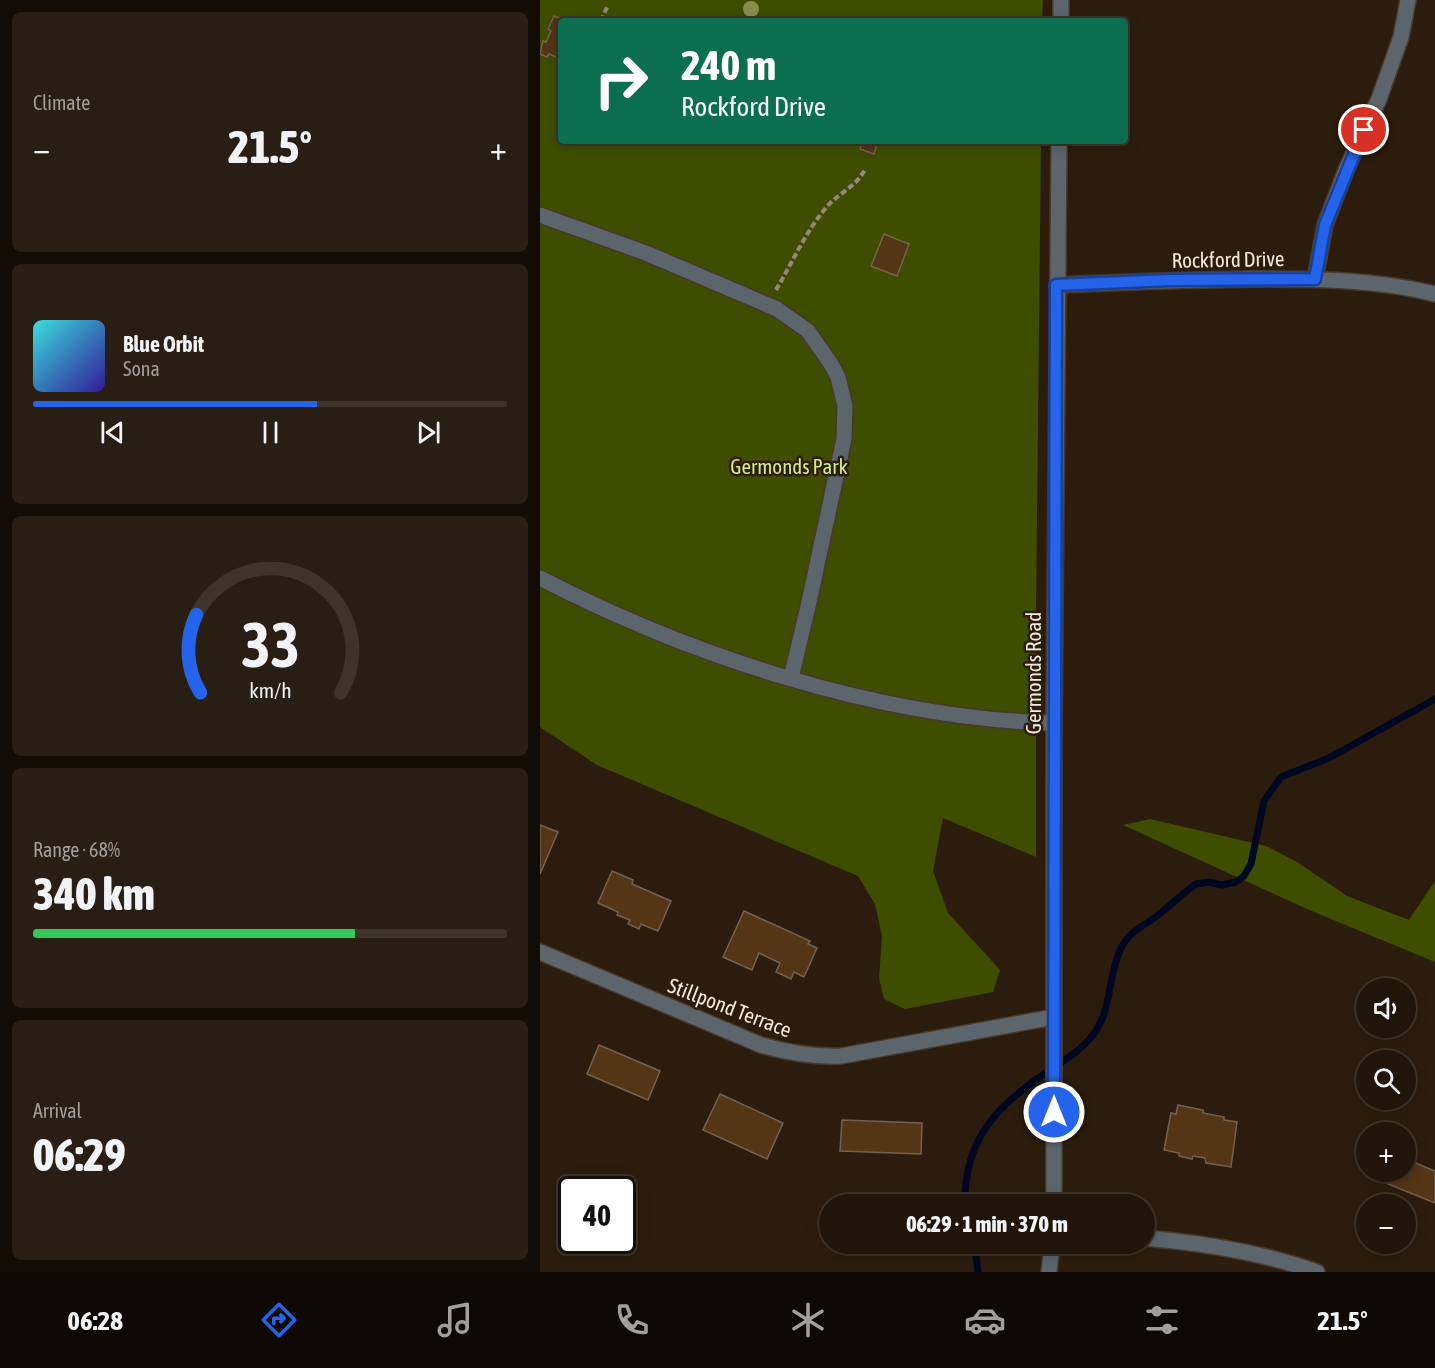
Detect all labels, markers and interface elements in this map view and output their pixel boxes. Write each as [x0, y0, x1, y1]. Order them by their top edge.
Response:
text: 240 m [681, 41, 776, 89]
icon: right [582, 42, 660, 120]
text: Climate [33, 91, 90, 114]
text: Rockford Drive [681, 91, 826, 122]
pin [1338, 104, 1389, 155]
icon: arrive [1347, 113, 1380, 146]
text: 21.5° [228, 121, 312, 173]
text: − [33, 129, 50, 167]
text: + [490, 129, 507, 167]
street label: Rockford Drive [1171, 246, 1285, 272]
text: Blue Orbit [123, 331, 204, 357]
text: Sona [123, 357, 160, 380]
icon: previous [96, 416, 129, 449]
icon: pause [254, 416, 287, 449]
icon: next [412, 416, 445, 449]
park label: Germonds Park [730, 454, 848, 478]
text: 33 [241, 609, 299, 680]
street label: Germonds Road [1021, 612, 1045, 734]
text: km/h [249, 678, 291, 703]
text: Range · 68% [33, 838, 120, 861]
text: 340 km [33, 868, 155, 920]
street label: Stillpond Terrace [665, 972, 795, 1042]
map controls [1356, 978, 1416, 1254]
button: sound [1356, 978, 1416, 1038]
button: search [1356, 1050, 1416, 1110]
position arrow [1022, 1080, 1086, 1144]
text: Arrival [33, 1099, 82, 1122]
button: + [1356, 1122, 1416, 1182]
text: 06:29 [33, 1129, 126, 1181]
speed limit sign: 40 [558, 1176, 636, 1254]
button: − [1356, 1194, 1416, 1254]
text: 06:29 · 1 min · 370 m [906, 1211, 1068, 1237]
icon: directions [258, 1299, 300, 1341]
icon: music [434, 1299, 476, 1341]
icon: phone [611, 1299, 653, 1341]
icon: climate [787, 1299, 829, 1341]
icon: car [964, 1299, 1006, 1341]
icon: filters [1141, 1299, 1183, 1341]
text: 06:28 [67, 1305, 123, 1336]
text: 21.5° [1317, 1305, 1368, 1336]

